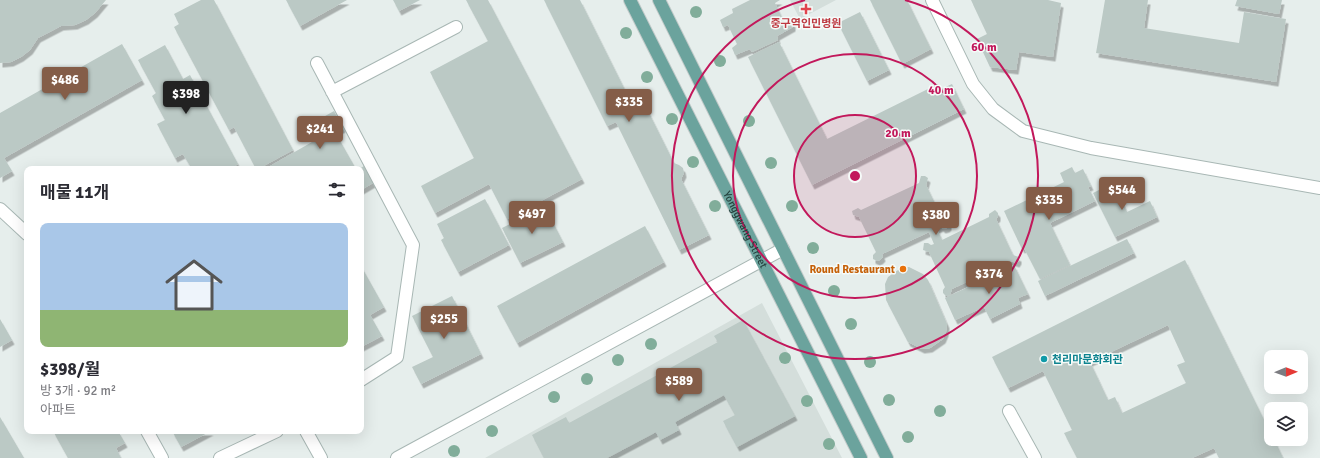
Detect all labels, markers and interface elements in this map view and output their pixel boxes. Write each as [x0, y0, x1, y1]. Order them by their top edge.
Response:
marker: 중구역인민병원 [800, 3, 812, 15]
place label: 중구역인민병원 [771, 17, 841, 30]
text: 60 m [971, 40, 997, 55]
pin: $486 [41, 67, 89, 101]
text: $486 [51, 72, 79, 88]
pin: $398 [162, 81, 210, 115]
text: 40 m [928, 83, 954, 98]
text: $398 [172, 86, 200, 102]
pin: $335 [605, 89, 653, 123]
text: $335 [615, 94, 643, 110]
pin: $241 [296, 116, 344, 150]
text: $241 [306, 121, 334, 137]
text: 20 m [885, 126, 911, 141]
centre of rings [848, 169, 862, 183]
pin: $544 [1098, 177, 1146, 211]
icon: filters [326, 179, 348, 201]
text: 매물 11개 [40, 182, 109, 203]
text: $544 [1108, 182, 1136, 198]
pin: $335 [1025, 187, 1073, 221]
street label: Yonggwang Street [720, 189, 770, 271]
text: $335 [1035, 192, 1063, 208]
pin: $497 [508, 201, 556, 235]
pin: $380 [912, 202, 960, 236]
text: $497 [518, 206, 546, 222]
text: $380 [922, 207, 950, 223]
icon: home [158, 249, 230, 321]
pin: $374 [965, 261, 1013, 295]
place label: Round Restaurant [809, 263, 895, 276]
marker: Round Restaurant [898, 264, 908, 274]
text: $374 [975, 266, 1003, 282]
pin: $255 [420, 306, 468, 340]
text: $255 [430, 311, 458, 327]
north arrow [1264, 350, 1308, 394]
map controls [1264, 350, 1308, 446]
place label: 천리마문화회관 [1052, 353, 1123, 366]
marker: 천리마문화회관 [1039, 354, 1049, 364]
text: $398/월 [40, 359, 100, 380]
pin: $589 [655, 368, 703, 402]
text: $589 [665, 373, 693, 389]
text: 방 3개 · 92 m² [40, 383, 116, 399]
text: 아파트 [40, 402, 76, 418]
button: layers [1264, 402, 1308, 446]

